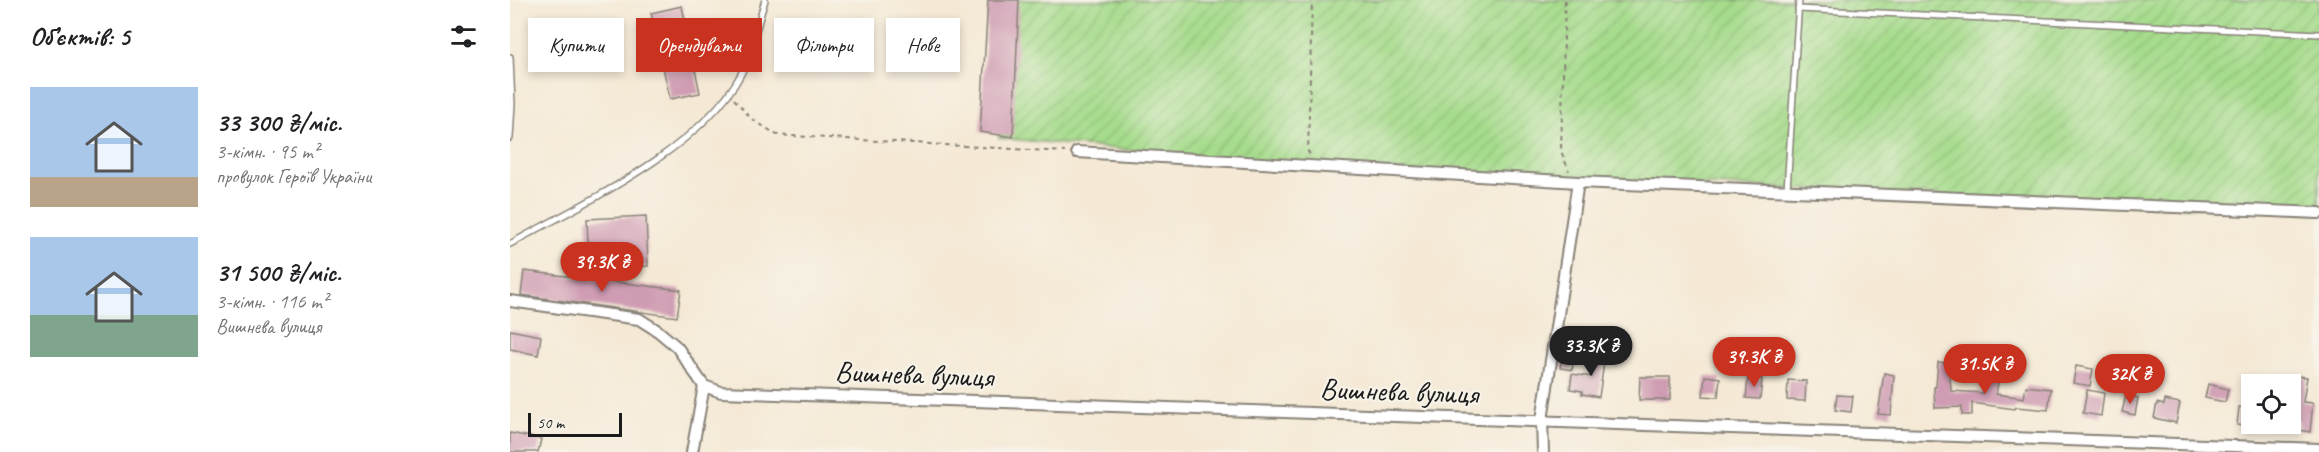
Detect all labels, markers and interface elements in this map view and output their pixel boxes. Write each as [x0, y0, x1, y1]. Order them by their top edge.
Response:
chip: Купити [528, 18, 624, 72]
chip: Орендувати [636, 18, 762, 72]
chip: Фільтри [774, 18, 874, 72]
chip: Нове [886, 18, 960, 72]
text: Об’єктів: 5 [30, 20, 130, 53]
icon: filters [447, 20, 480, 53]
text: 33 300 ₴/міс. [216, 106, 342, 139]
icon: home [78, 111, 150, 183]
text: 3-кімн. · 95 m² [216, 139, 319, 164]
text: провулок Героїв України [216, 164, 371, 189]
pin: 39.3K ₴ [547, 242, 657, 293]
text: 39.3K ₴ [575, 249, 629, 274]
text: 31 500 ₴/міс. [216, 256, 341, 289]
icon: home [78, 261, 150, 333]
text: 3-кімн. · 116 m² [216, 289, 328, 314]
text: Вишнева вулиця [216, 314, 321, 339]
pin: 33.3K ₴ [1536, 326, 1646, 377]
text: 33.3K ₴ [1563, 333, 1619, 358]
pin: 39.3K ₴ [1699, 337, 1809, 388]
text: 39.3K ₴ [1727, 344, 1781, 369]
pin: 31.5K ₴ [1930, 344, 2040, 395]
text: 31.5K ₴ [1958, 351, 2012, 376]
street label: Вишнева вулиця [834, 352, 996, 396]
pin: 32K ₴ [2088, 354, 2172, 405]
text: 32K ₴ [2109, 361, 2151, 386]
street label: Вишнева вулиця [1319, 369, 1481, 413]
map controls [2241, 374, 2301, 434]
button: locate [2241, 374, 2301, 434]
scale bar [528, 410, 622, 438]
text: 50 m [537, 413, 564, 433]

